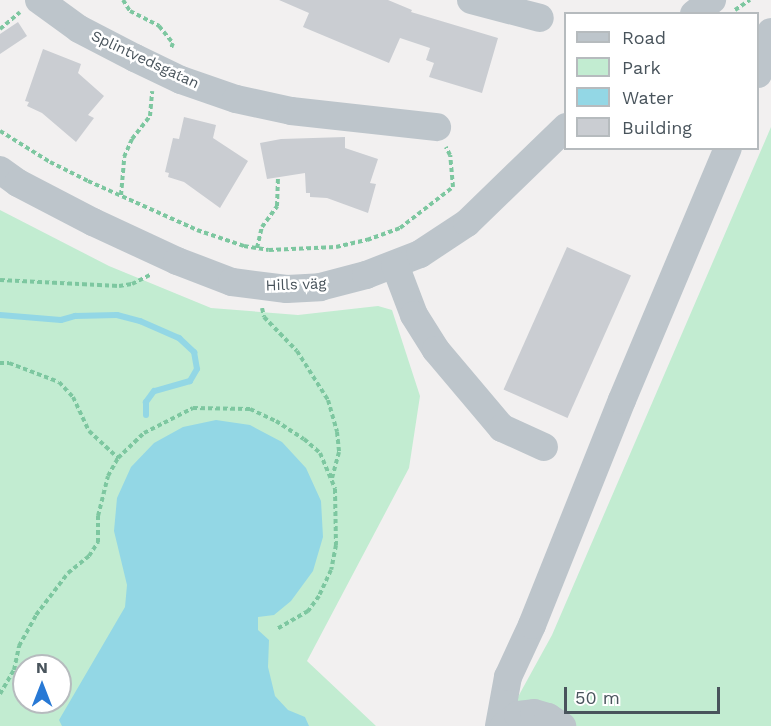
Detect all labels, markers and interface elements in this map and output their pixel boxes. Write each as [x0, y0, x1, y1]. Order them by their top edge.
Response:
legend [564, 12, 759, 150]
street label: Splintvedsgatan [88, 27, 202, 93]
text: Road [622, 27, 666, 48]
text: Park [622, 57, 661, 78]
text: Water [622, 87, 674, 108]
text: Building [622, 117, 692, 138]
street label: Hills väg [265, 275, 327, 295]
north arrow [12, 654, 72, 714]
text: N [36, 658, 48, 677]
scale bar [567, 675, 723, 713]
text: 50 m [575, 687, 620, 708]

